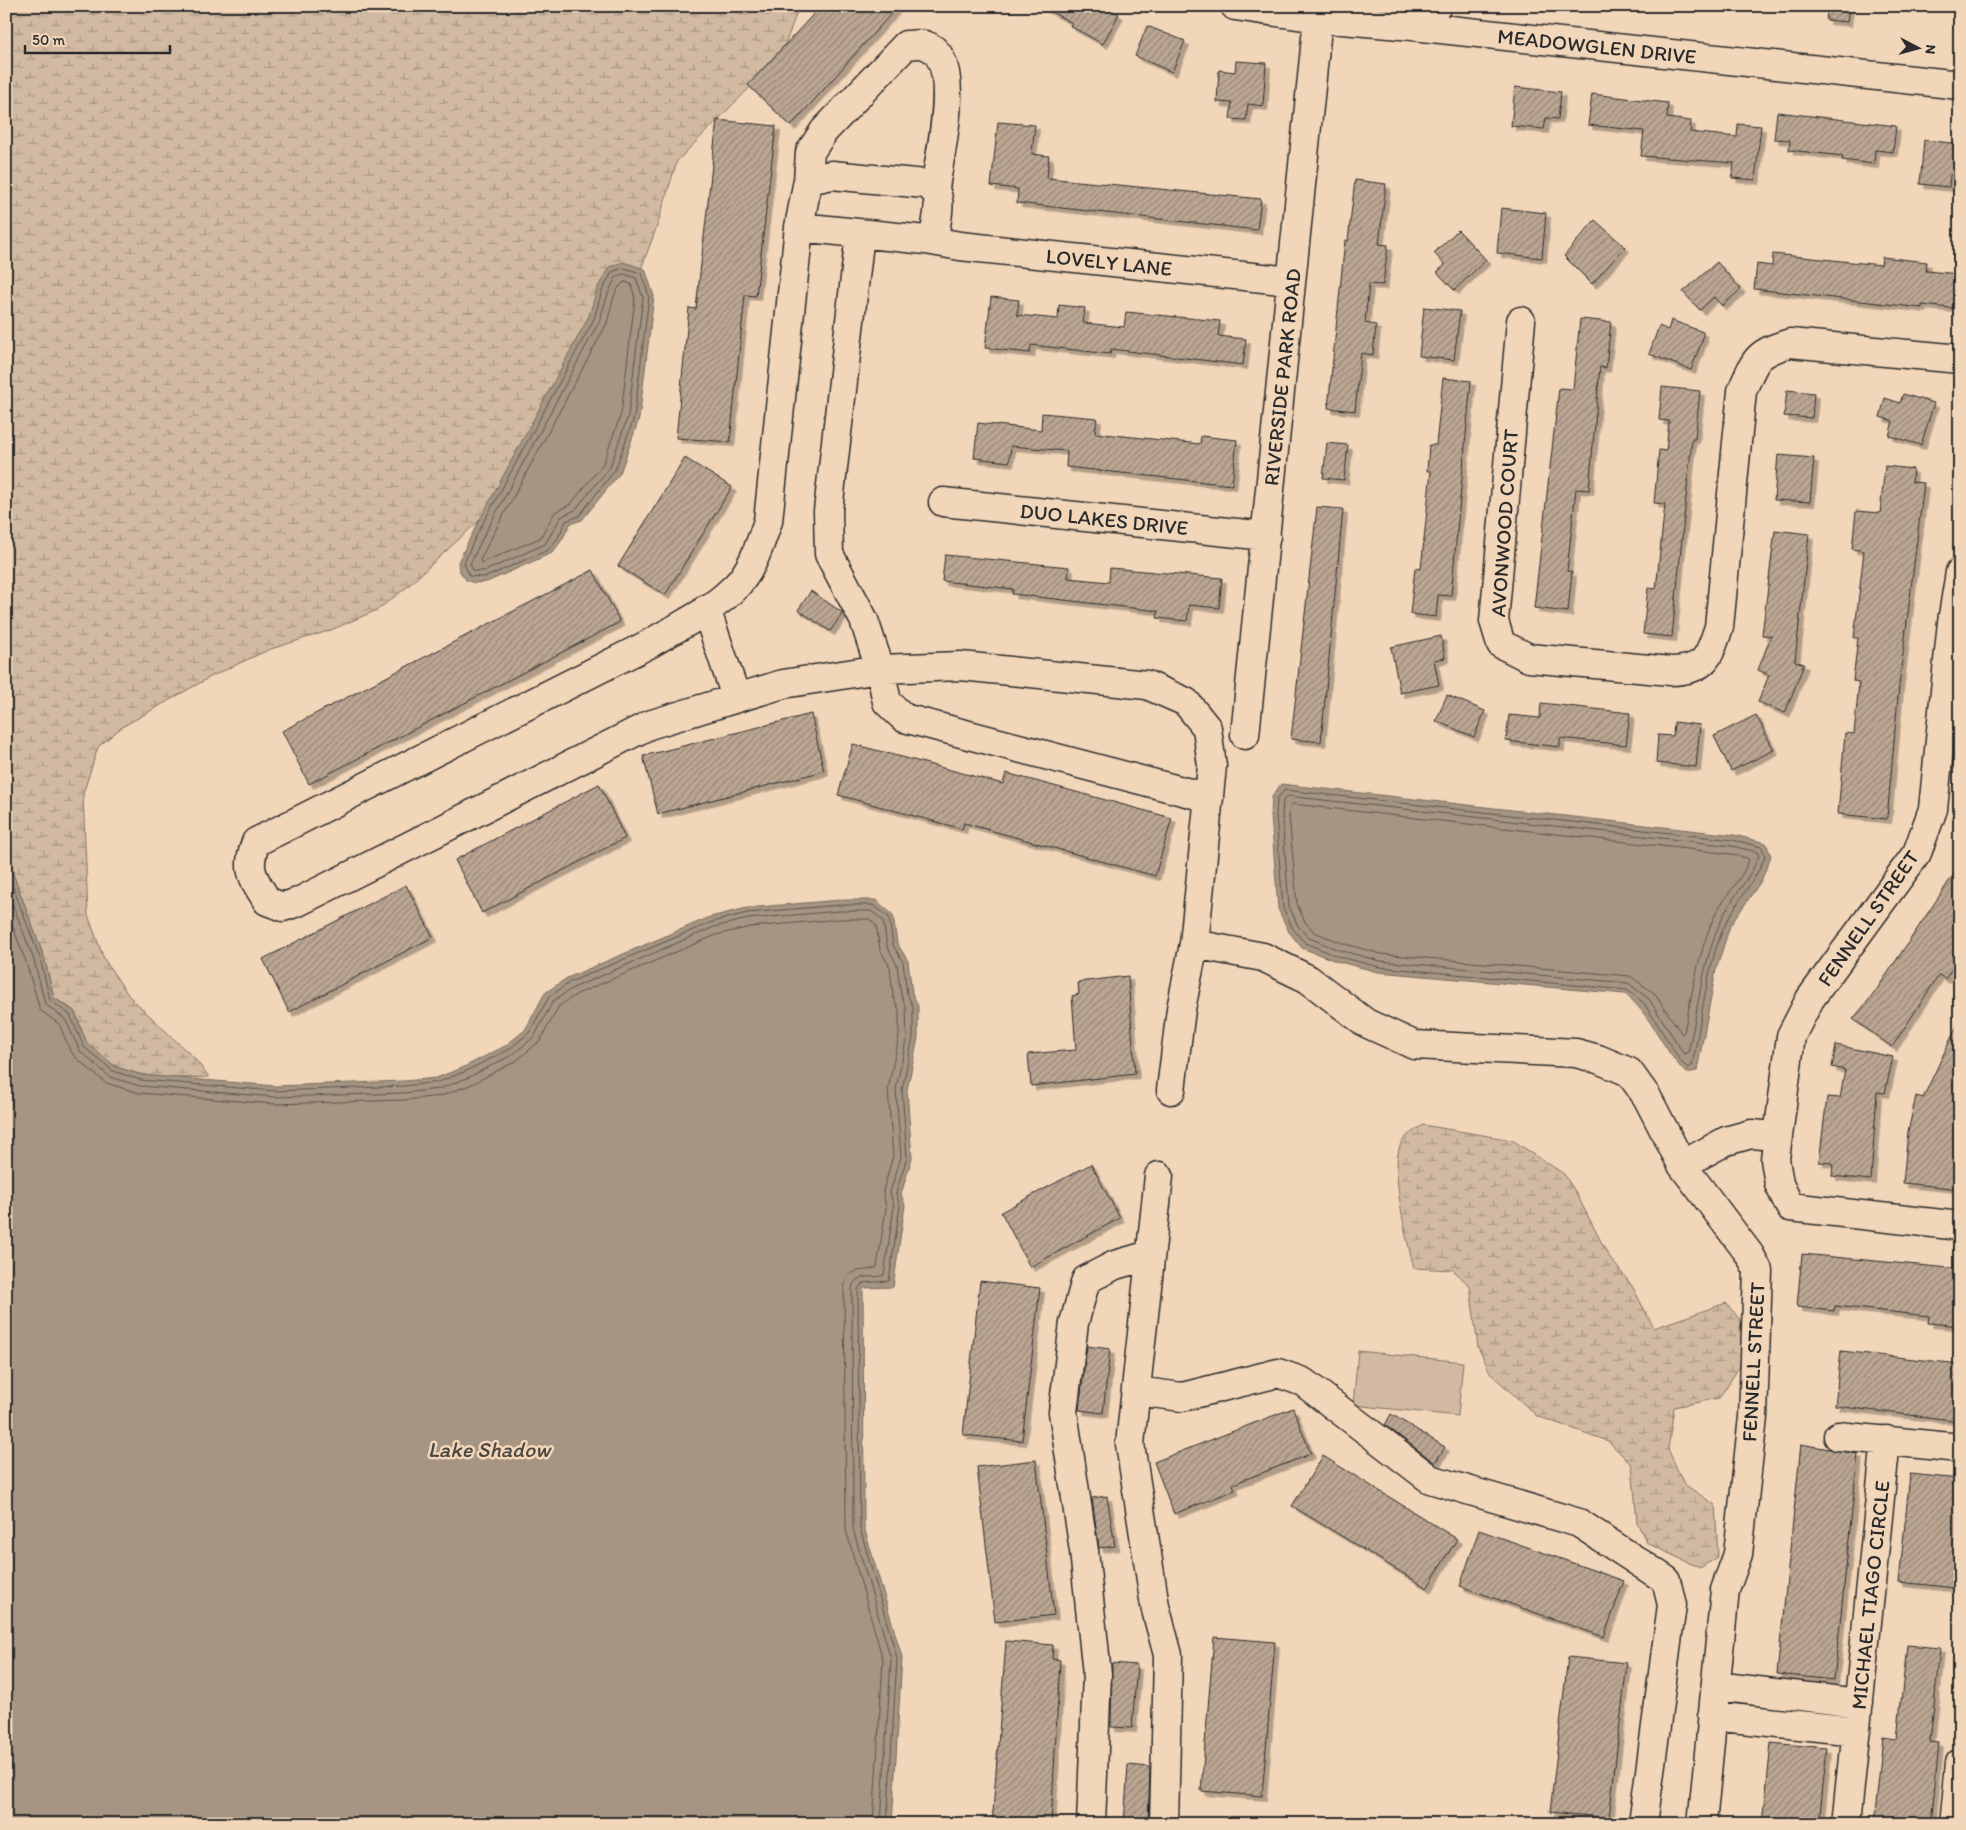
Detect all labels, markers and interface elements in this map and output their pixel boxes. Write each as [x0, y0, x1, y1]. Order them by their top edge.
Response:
scale bar [25, 22, 170, 54]
north arrow [1894, 22, 1944, 72]
street label: MEADOWGLEN DRIVE [1496, 23, 1698, 69]
text: 50 m [32, 31, 65, 49]
text: N [1921, 44, 1939, 55]
street label: LOVELY LANE [1045, 243, 1173, 281]
street label: RIVERSIDE PARK ROAD [1258, 267, 1306, 487]
street label: AVONWOOD COURT [1485, 428, 1523, 618]
street label: DUO LAKES DRIVE [1019, 498, 1189, 540]
street label: FENNELL STREET [1812, 845, 1924, 991]
street label: FENNELL STREET [1736, 1281, 1770, 1443]
water label: Lake Shadow [428, 1436, 552, 1463]
street label: MICHAEL TIAGO CIRCLE [1846, 1479, 1894, 1711]

